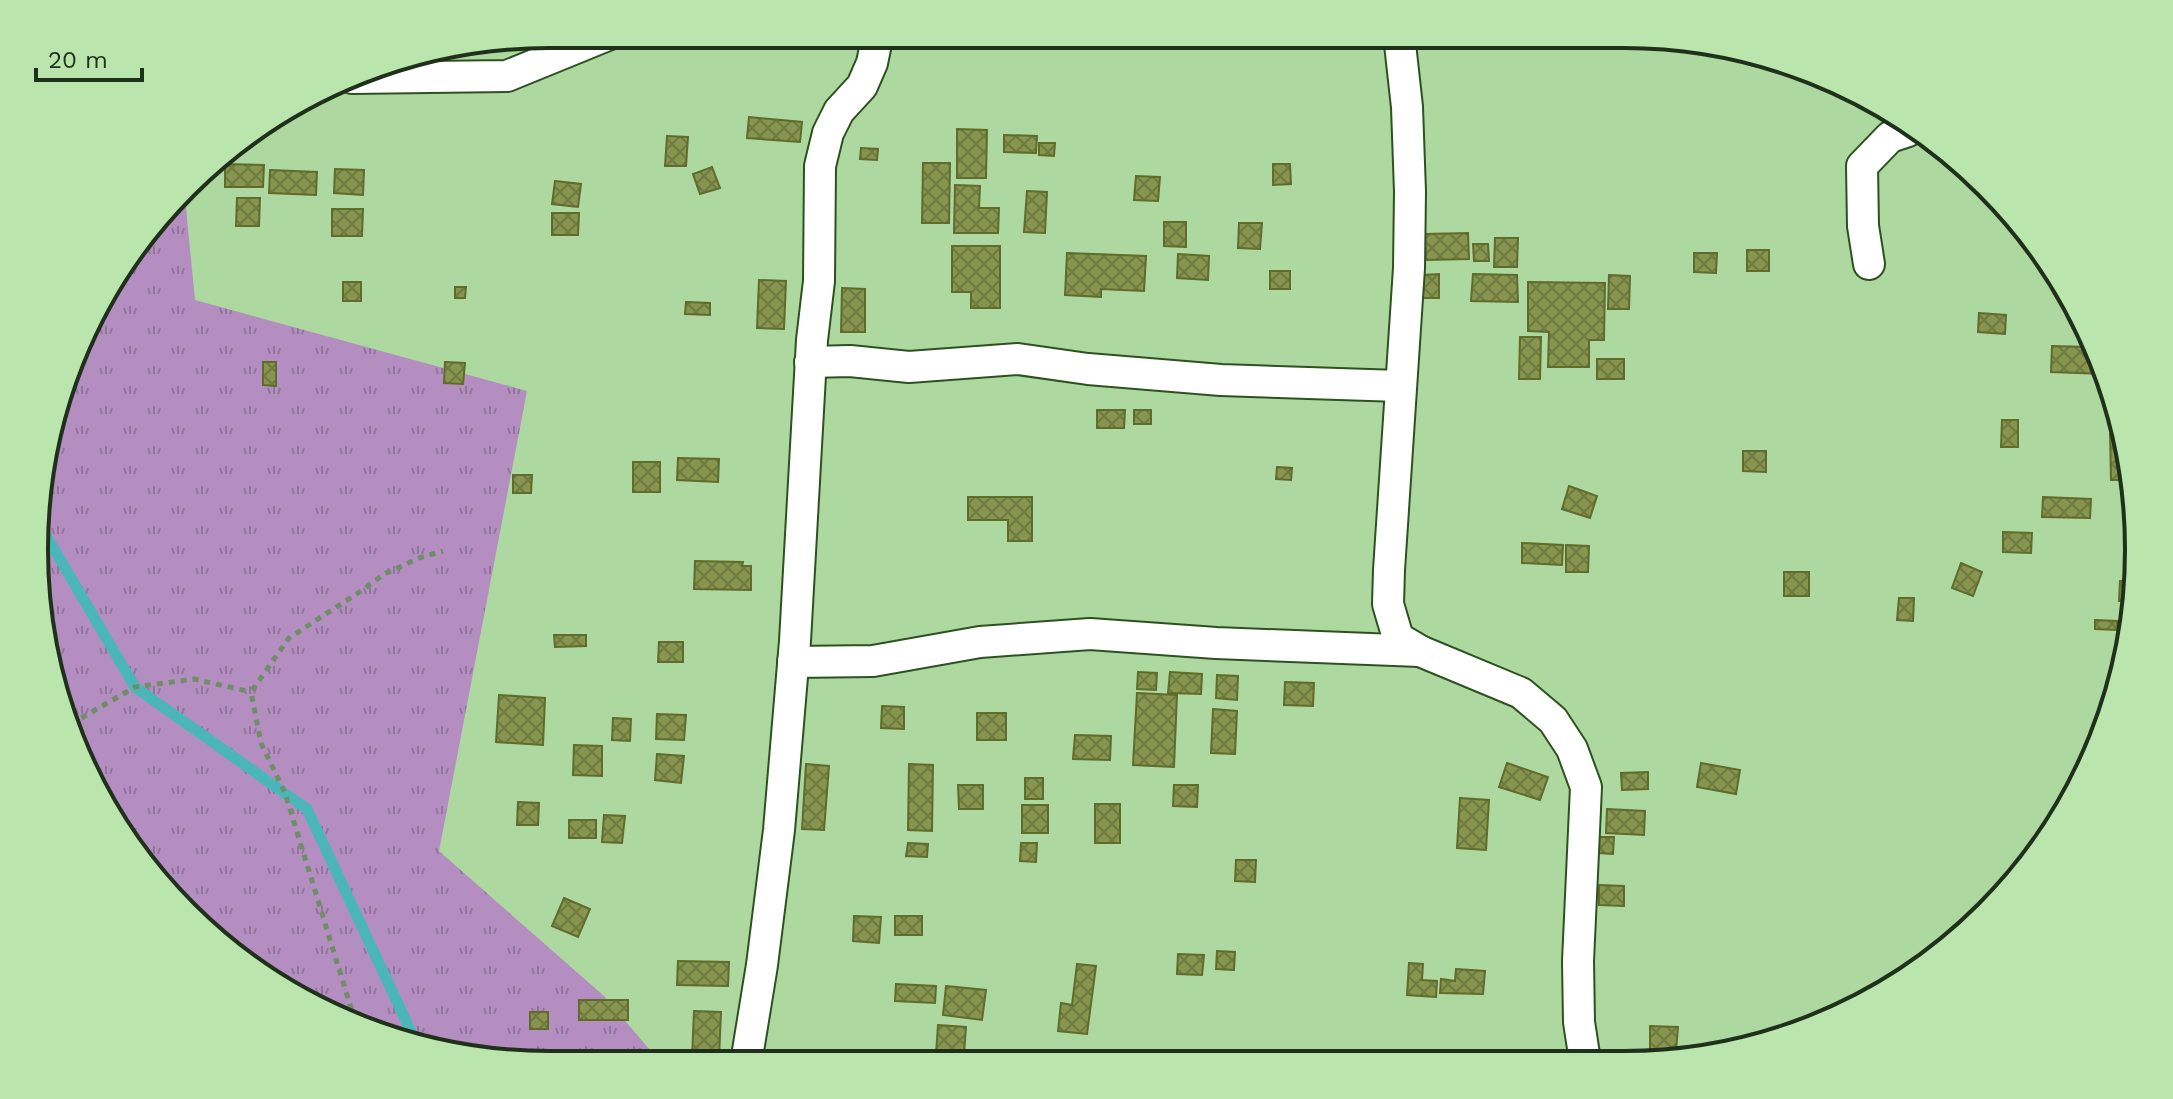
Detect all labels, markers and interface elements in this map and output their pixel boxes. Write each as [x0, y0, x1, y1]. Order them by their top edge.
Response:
scale bar [36, 32, 142, 82]
text: 20 m [48, 46, 108, 74]

